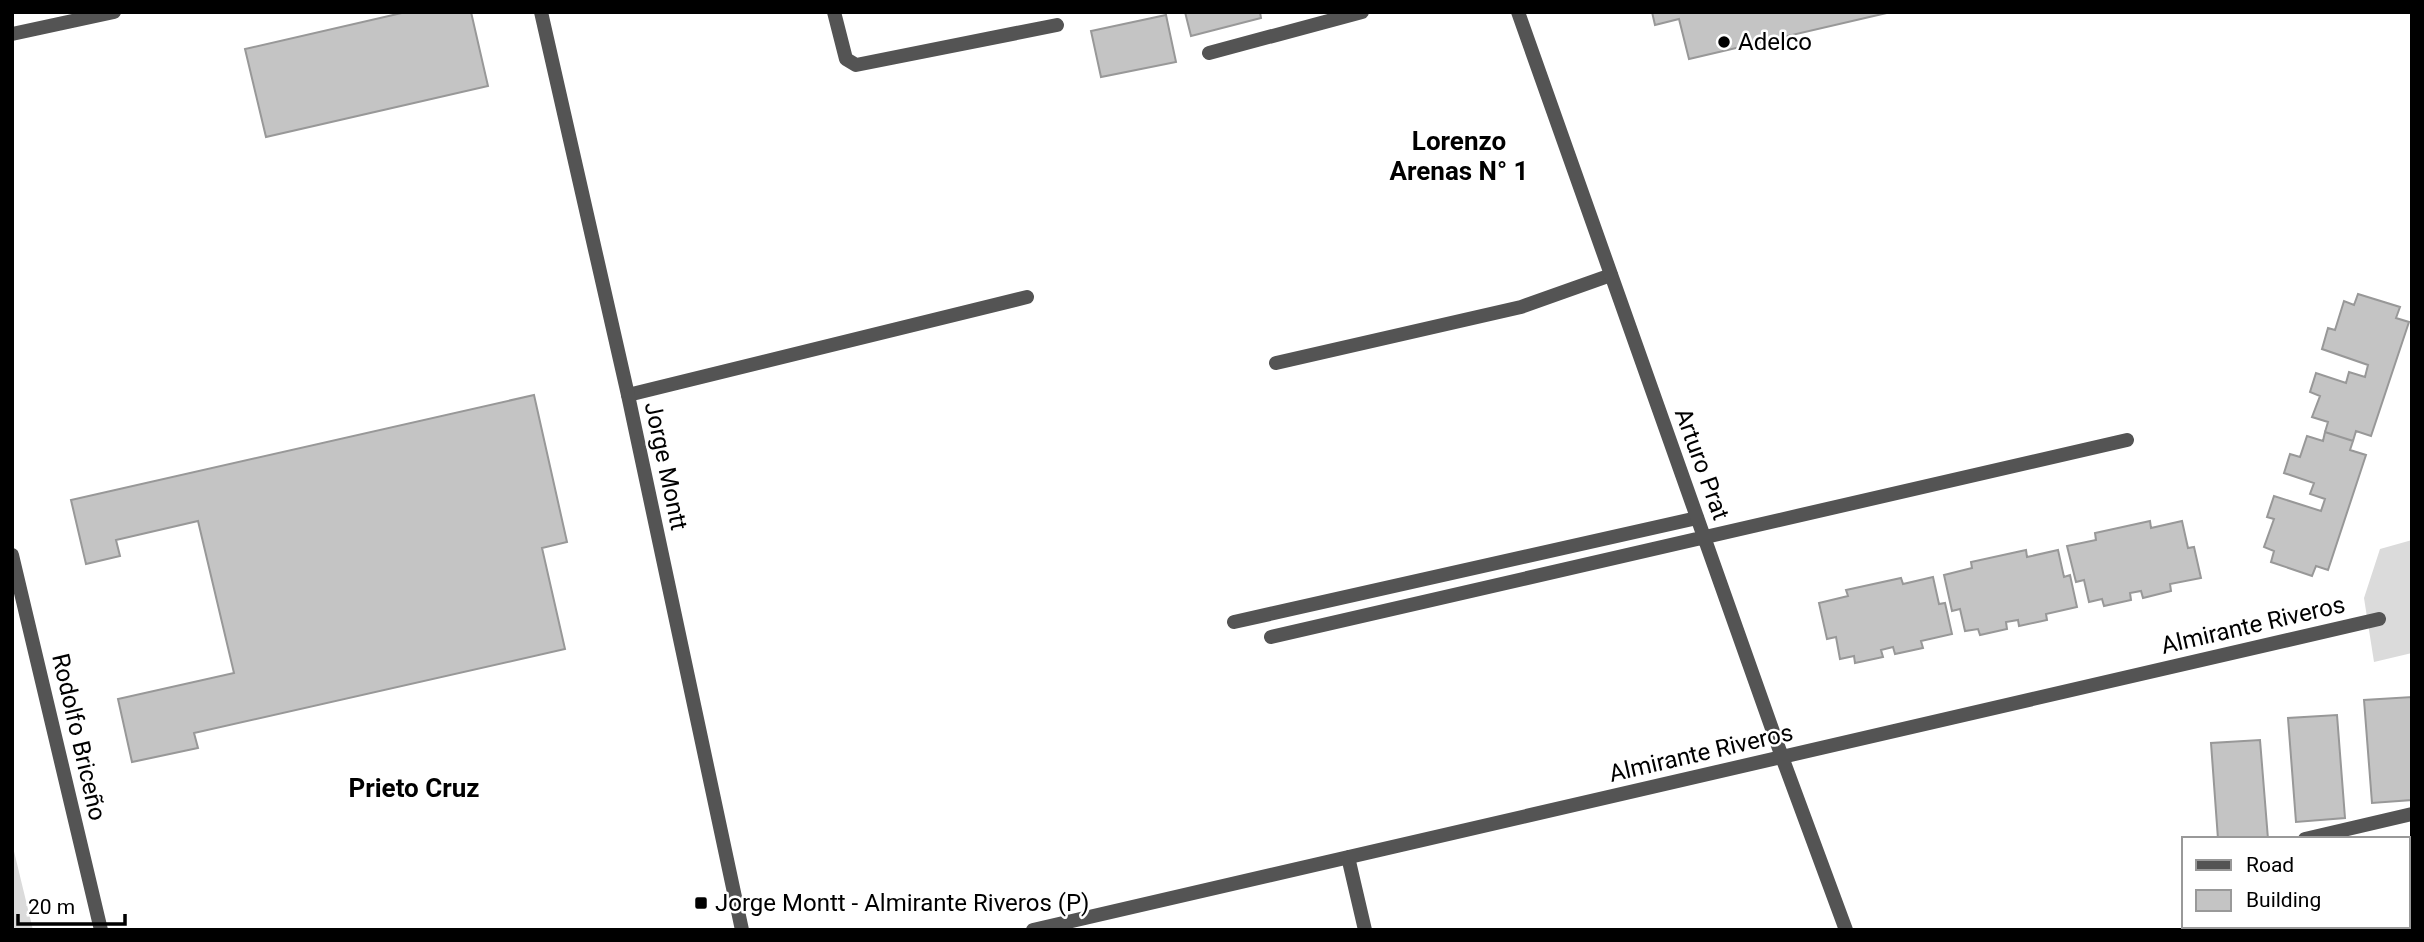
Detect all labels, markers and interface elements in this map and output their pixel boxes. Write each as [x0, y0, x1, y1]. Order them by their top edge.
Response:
place label: Adelco [1738, 28, 1812, 56]
marker: Adelco [1716, 34, 1732, 50]
district label: Lorenzo Arenas N° 1 [1390, 126, 1528, 186]
street label: Jorge Montt [639, 399, 693, 533]
street label: Arturo Prat [1669, 404, 1735, 524]
street label: Almirante Riveros [2158, 590, 2348, 660]
street label: Rodolfo Briceño [46, 651, 112, 823]
street label: Almirante Riveros [1606, 718, 1796, 788]
district label: Prieto Cruz [348, 773, 480, 803]
legend [2182, 837, 2410, 928]
text: Road [2246, 853, 2294, 877]
scale bar [18, 883, 124, 927]
text: Building [2246, 888, 2321, 912]
place label: Jorge Montt - Almirante Riveros (P) [715, 889, 1089, 917]
text: 20 m [28, 895, 75, 919]
marker: Jorge Montt - Almirante Riveros (P) [693, 895, 709, 911]

